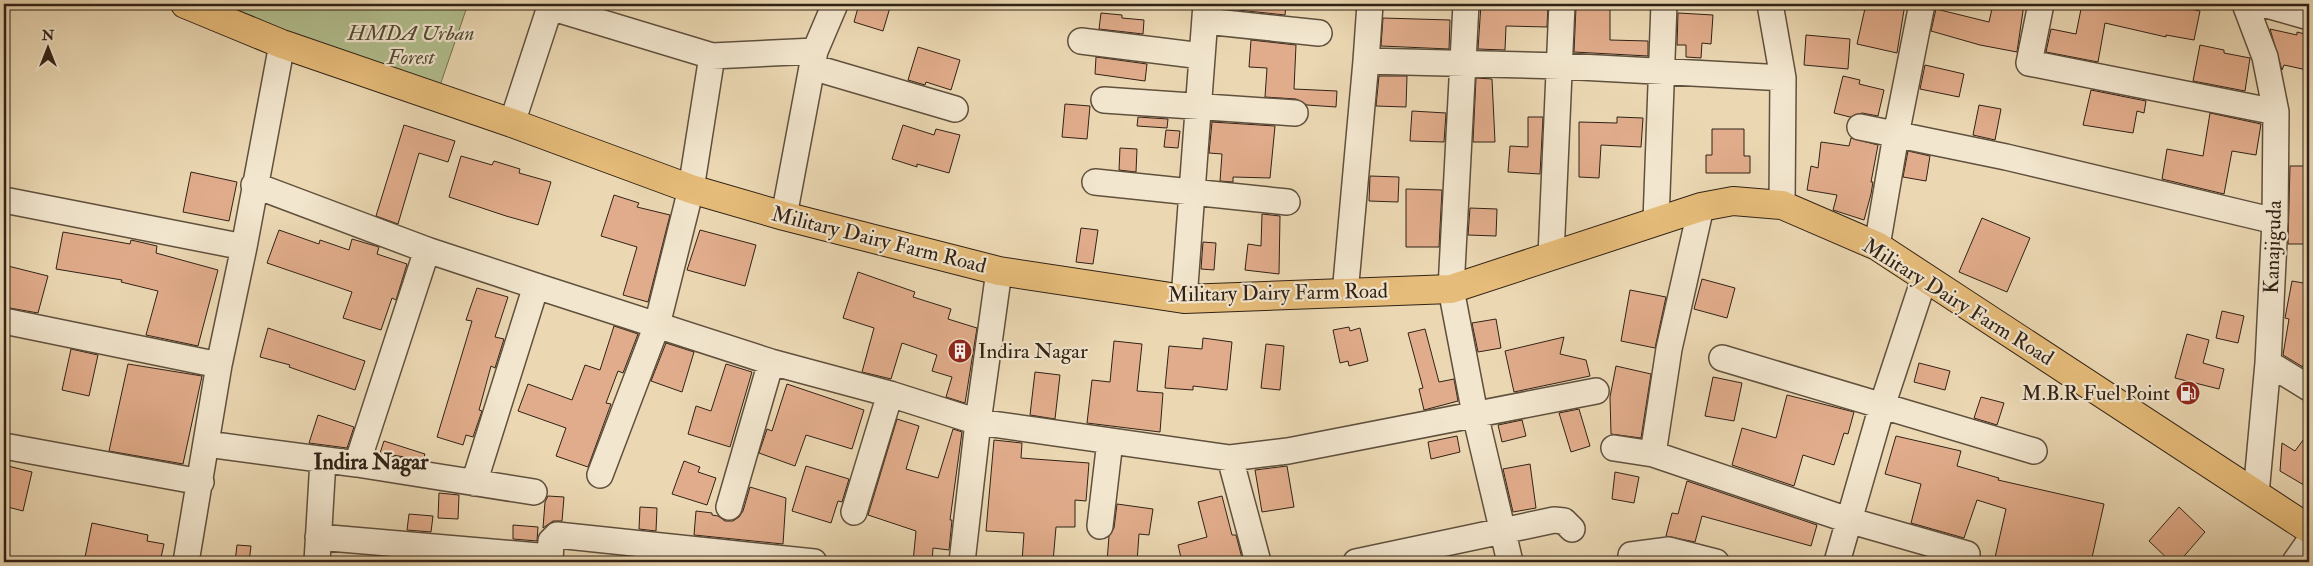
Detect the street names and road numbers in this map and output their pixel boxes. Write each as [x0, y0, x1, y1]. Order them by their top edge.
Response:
street label: Kanajiguda [2258, 199, 2288, 294]
street label: Military Dairy Farm Road [769, 200, 990, 280]
street label: Military Dairy Farm Road [1857, 232, 2059, 372]
street label: Military Dairy Farm Road [1168, 278, 1389, 308]

